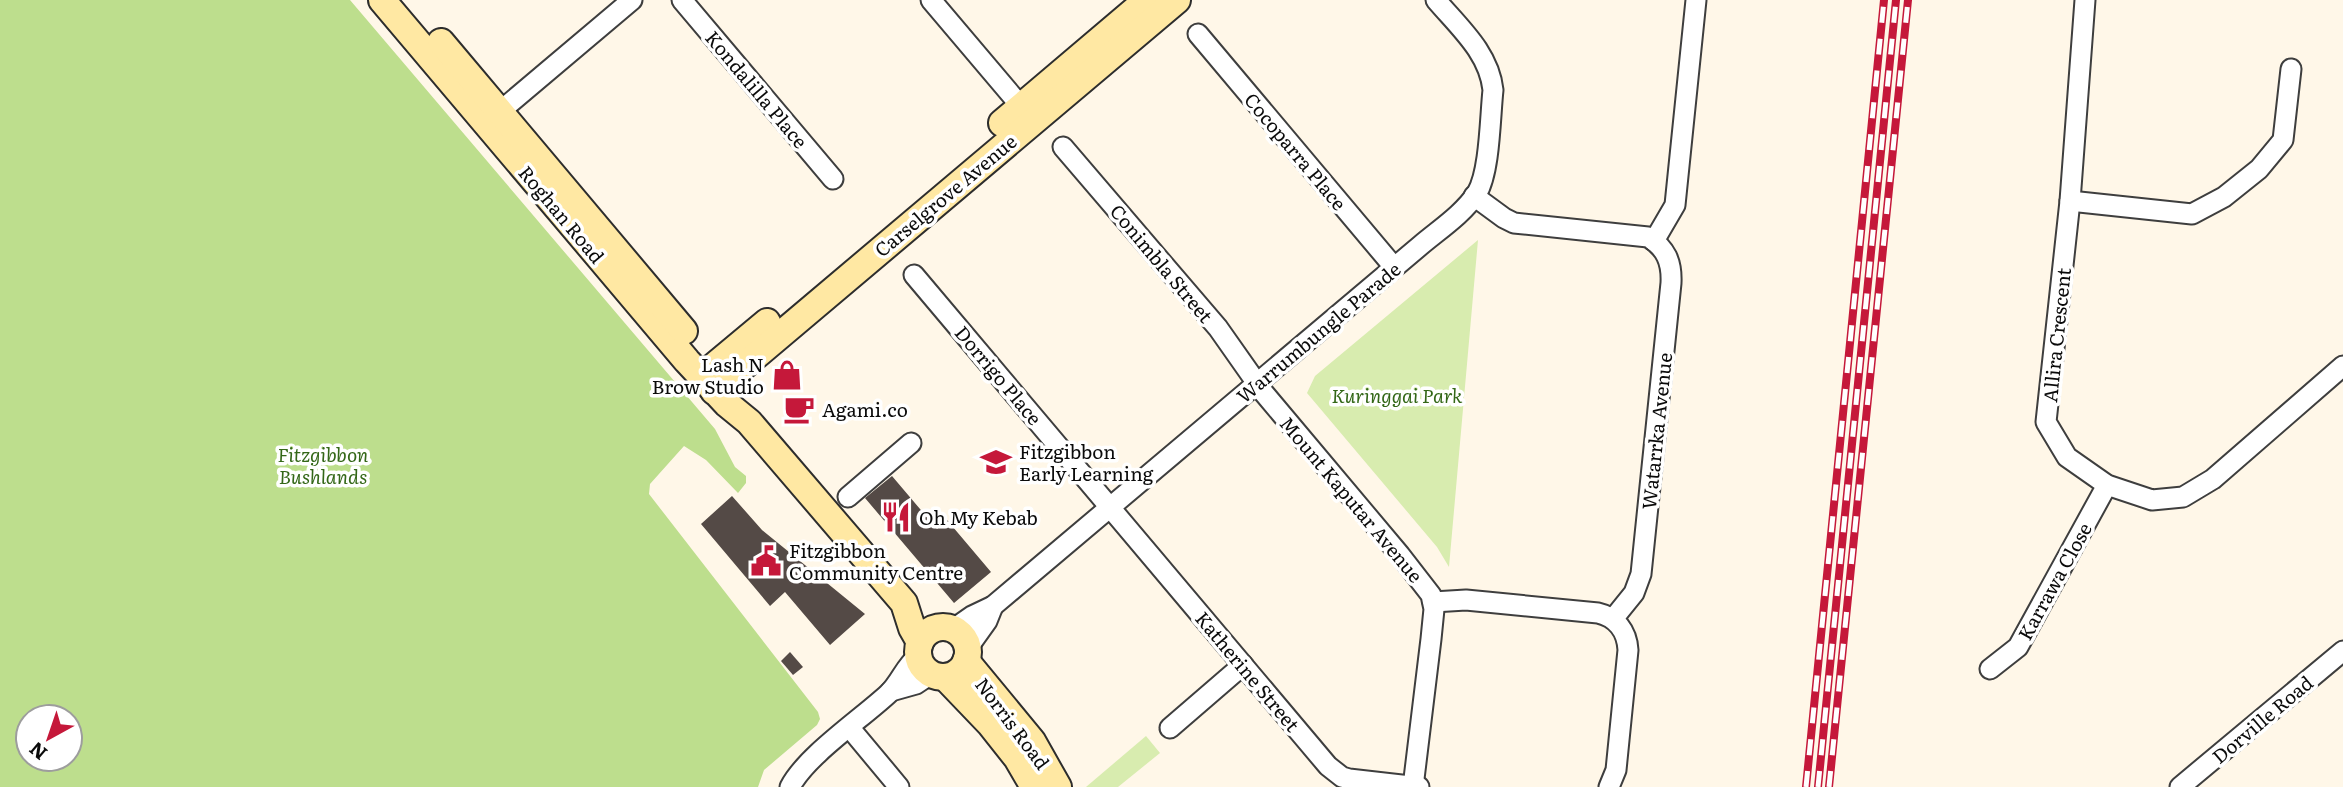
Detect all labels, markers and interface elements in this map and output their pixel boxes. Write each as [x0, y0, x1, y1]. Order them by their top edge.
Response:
street label: Kondalilla Place [699, 24, 815, 154]
street label: Cocoparra Place [1238, 86, 1354, 216]
street label: Carselgrove Avenue [868, 127, 1022, 263]
street label: Roghan Road [513, 159, 611, 269]
street label: Conimbla Street [1104, 198, 1220, 329]
street label: Warrumbungle Parade [1230, 255, 1406, 409]
street label: Allira Crescent [2035, 266, 2077, 404]
street label: Dorrigo Place [949, 319, 1049, 431]
place label: Lash N Brow Studio [652, 350, 764, 400]
street label: Watarrka Avenue [1634, 351, 1678, 511]
shop icon: Lash N Brow Studio [770, 358, 804, 392]
park label: Kuringgai Park [1332, 381, 1463, 409]
cafe icon: Agami.co [782, 392, 816, 426]
place label: Agami.co [822, 395, 908, 423]
street label: Mount Kaputar Avenue [1274, 410, 1430, 588]
place label: Fitzgibbon Early Learning [1019, 437, 1154, 487]
park label: Fitzgibbon Bushlands [278, 440, 369, 490]
school or university icon: Fitzgibbon Early Learning [979, 445, 1013, 479]
restaurant icon: Oh My Kebab [879, 500, 913, 534]
place label: Oh My Kebab [919, 503, 1038, 531]
street label: Karrawa Close [2010, 517, 2098, 645]
place label: Fitzgibbon Community Centre [789, 536, 963, 586]
public building icon: Fitzgibbon Community Centre [749, 544, 783, 578]
street label: Katherine Street [1189, 605, 1307, 737]
street label: Dorville Road [2205, 668, 2319, 770]
street label: Norris Road [969, 671, 1057, 775]
north arrow [14, 703, 84, 773]
text: N [22, 736, 53, 768]

